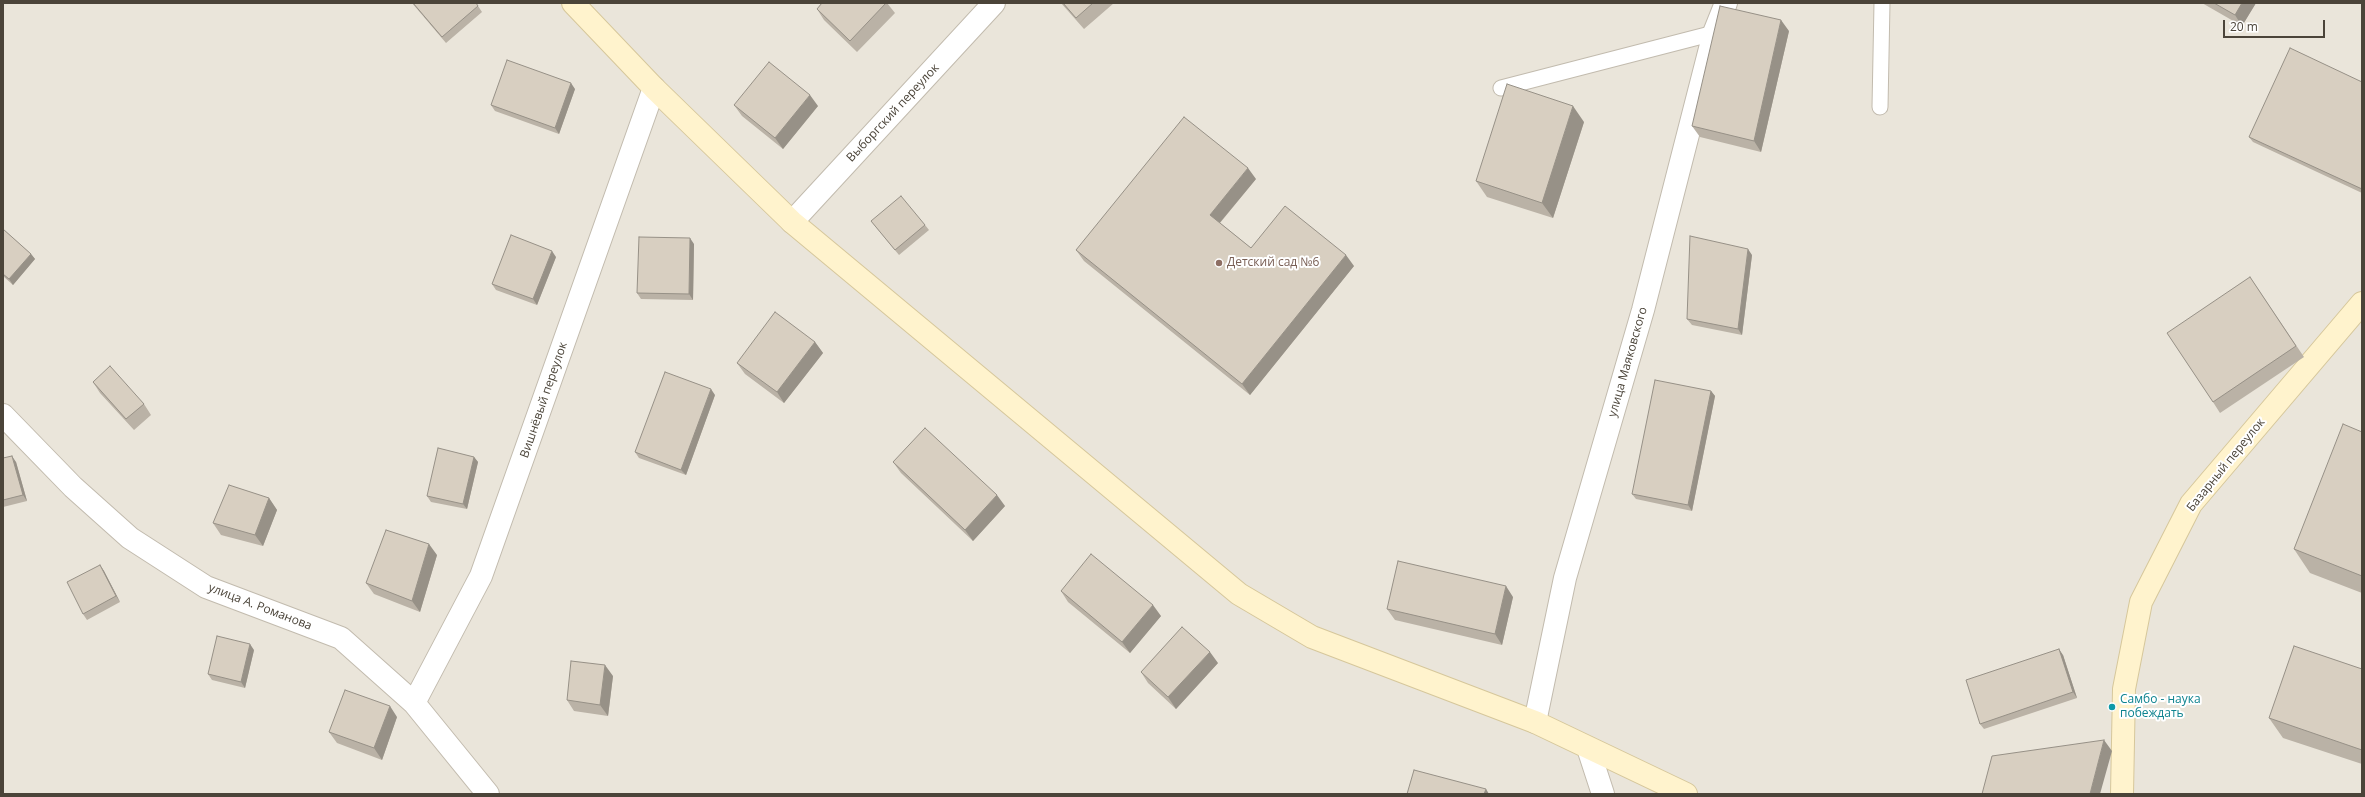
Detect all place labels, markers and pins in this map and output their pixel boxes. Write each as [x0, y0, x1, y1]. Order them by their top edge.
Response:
place label: Детский сад №6 [1227, 256, 1319, 270]
marker: Детский сад №6 [1214, 258, 1224, 268]
place label: Самбо - наука побеждать [2120, 693, 2201, 721]
marker: Самбо - наука побеждать [2107, 702, 2117, 712]

